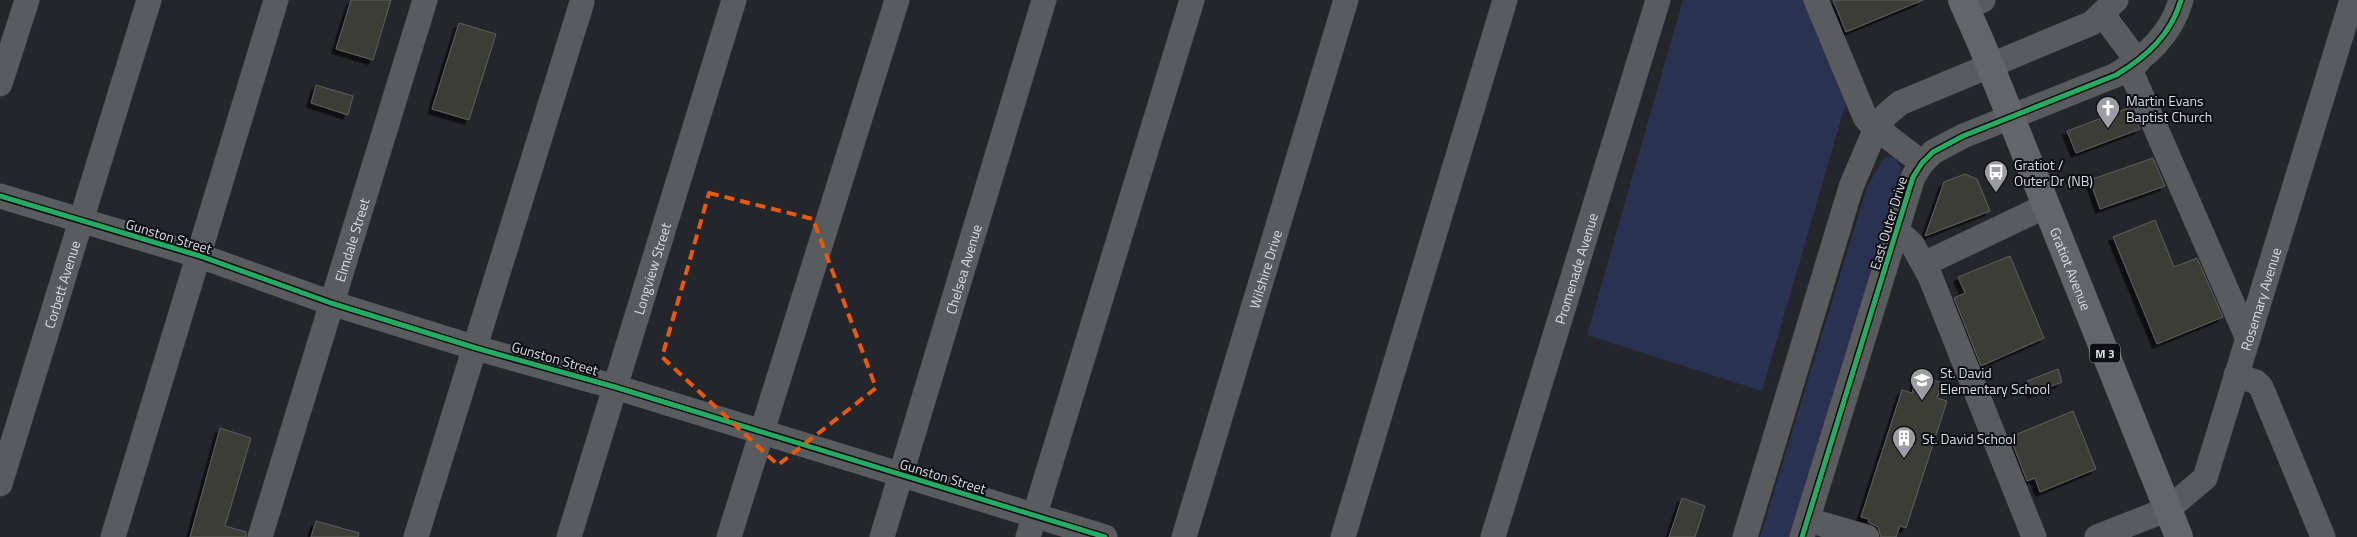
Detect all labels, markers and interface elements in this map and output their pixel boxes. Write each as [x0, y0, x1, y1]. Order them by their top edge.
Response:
place label: Martin Evans Baptist Church [2126, 90, 2212, 127]
church icon: Martin Evans Baptist Church [2095, 95, 2121, 129]
place label: Gratiot / Outer Dr (NB) [2014, 154, 2093, 191]
bus stop icon: Gratiot / Outer Dr (NB) [1983, 159, 2009, 193]
street label: East Outer Drive [1864, 174, 1912, 272]
street label: Elmdale Street [329, 195, 374, 284]
street label: Promenade Avenue [1549, 210, 1602, 327]
street label: Gunston Street [123, 213, 215, 259]
street label: Longview Street [627, 220, 676, 317]
street label: Chelsea Avenue [939, 221, 986, 316]
street label: Gratiot Avenue [2045, 224, 2097, 313]
street label: Wilshire Drive [1243, 227, 1287, 311]
street label: Corbett Avenue [38, 238, 85, 331]
street label: Rosemary Avenue [2234, 245, 2286, 353]
street label: Gunston Street [509, 336, 601, 380]
road number: M 3 [2090, 343, 2120, 362]
place label: St. David Elementary School [1940, 362, 2050, 399]
school or university icon: St. David Elementary School [1909, 367, 1935, 401]
building icon: St. David School [1891, 425, 1917, 459]
place label: St. David School [1922, 428, 2016, 449]
street label: Gunston Street [897, 453, 989, 499]

